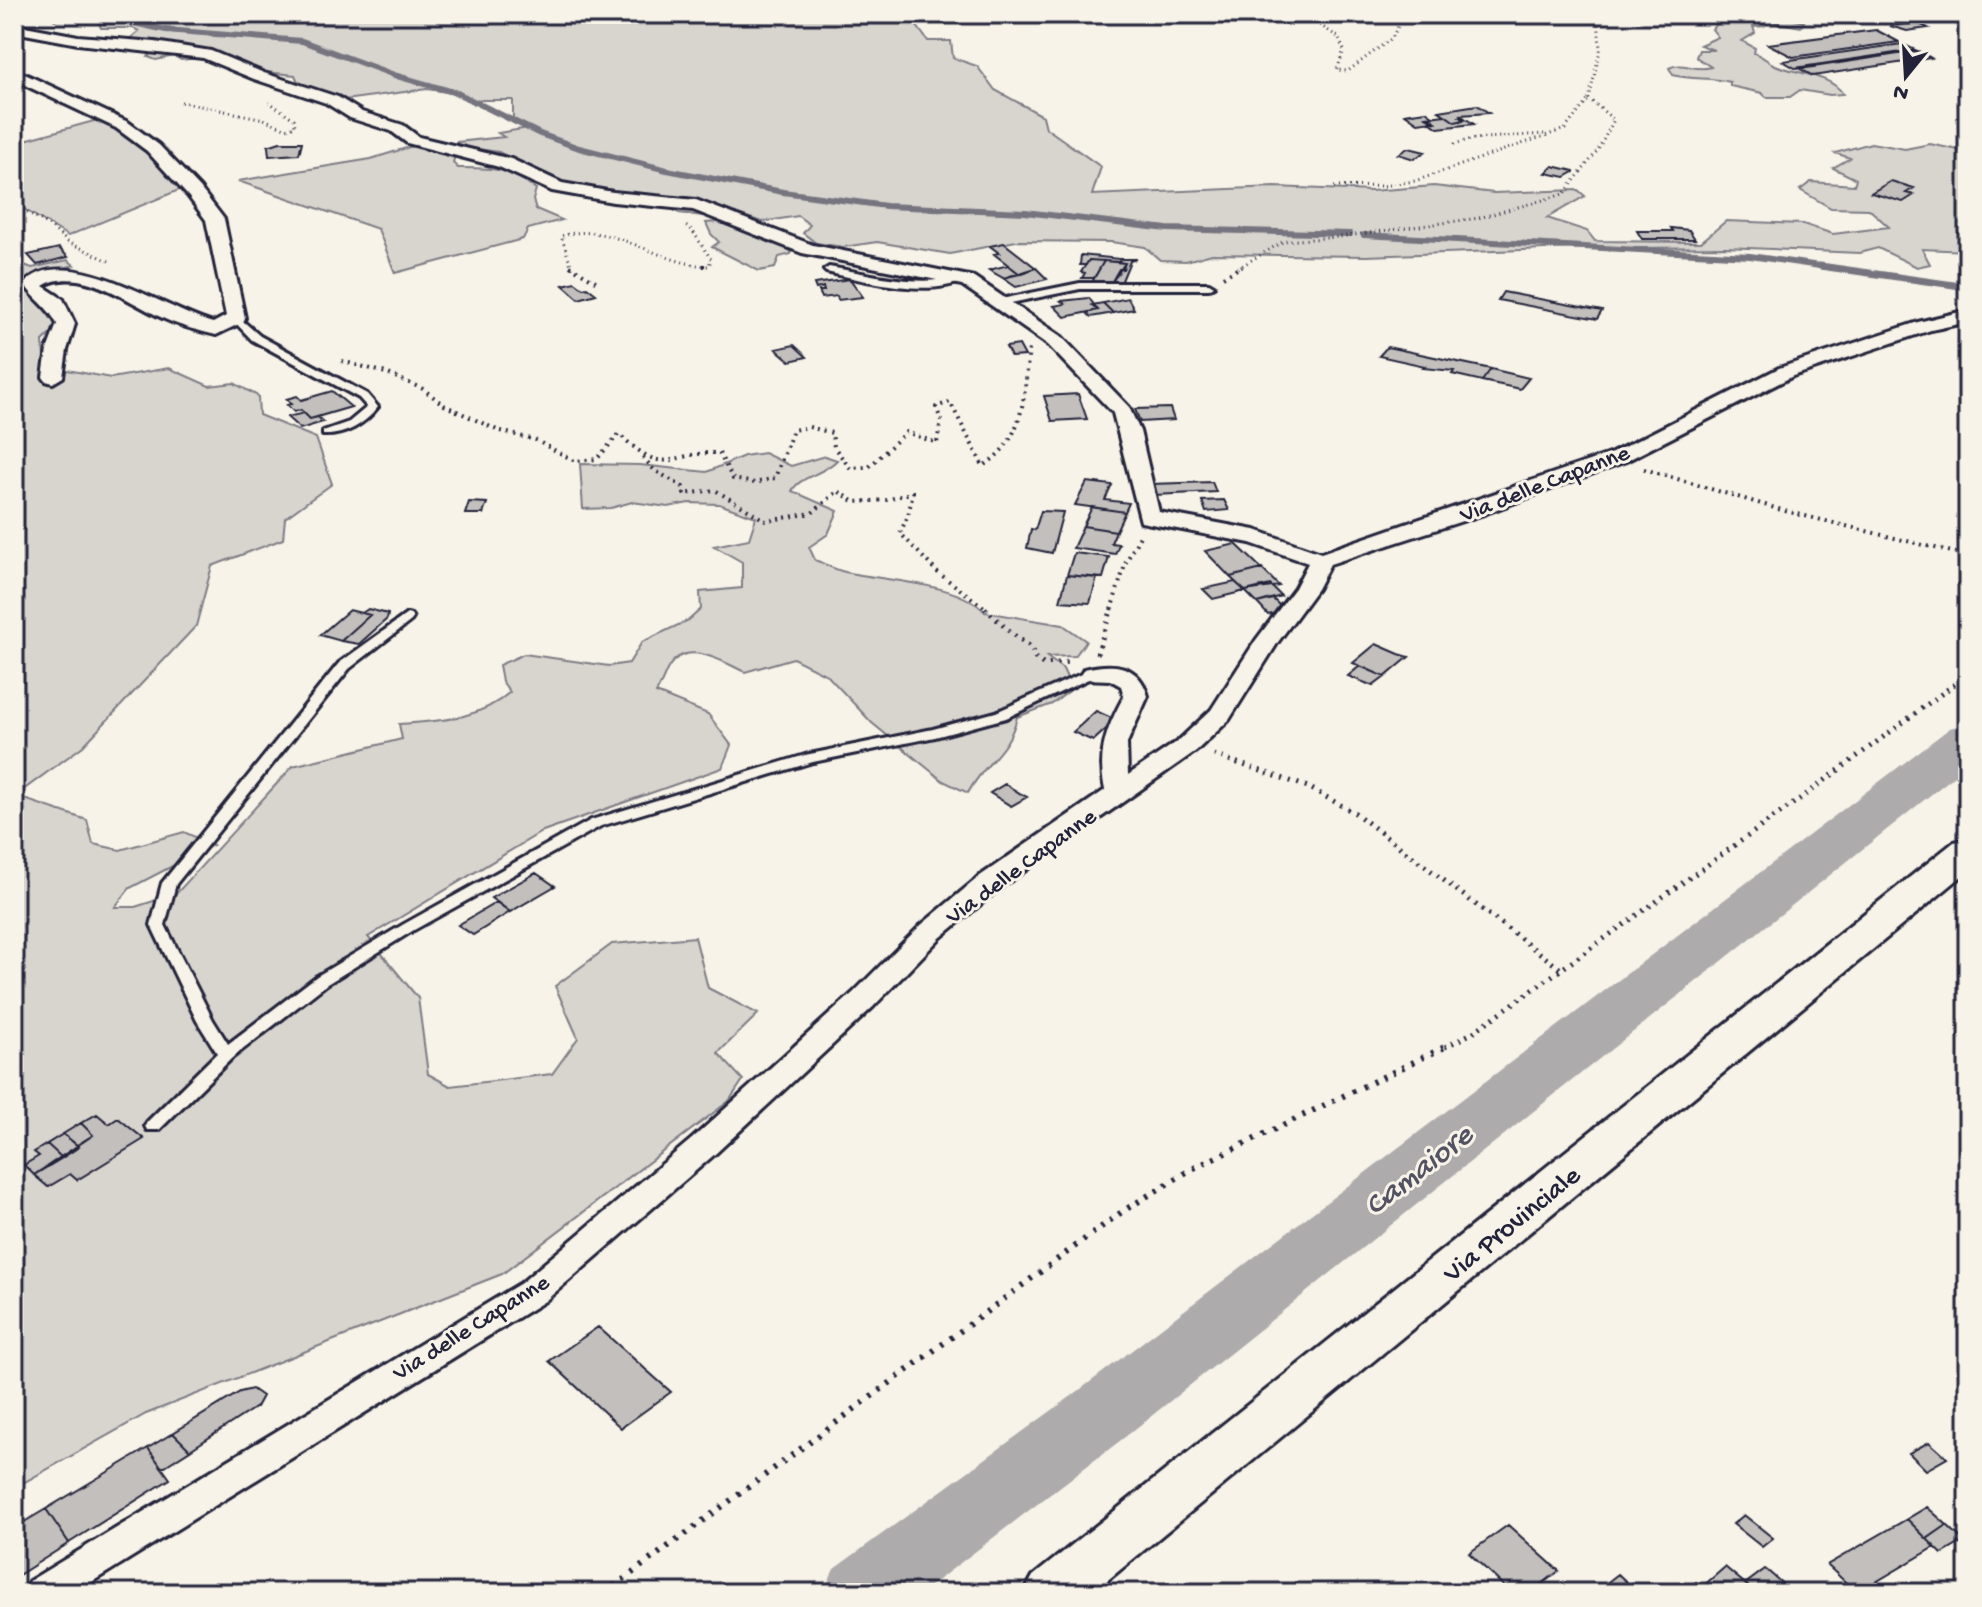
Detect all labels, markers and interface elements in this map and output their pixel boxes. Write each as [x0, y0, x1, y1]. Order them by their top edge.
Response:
north arrow [1866, 36, 1946, 116]
text: N [1890, 77, 1912, 106]
street label: Via delle Capanne [1455, 439, 1635, 531]
street label: Via delle Capanne [940, 803, 1104, 933]
water label: Camaiore [1358, 1117, 1483, 1226]
street label: Via Provinciale [1437, 1160, 1589, 1292]
street label: Via delle Capanne [387, 1269, 556, 1389]

